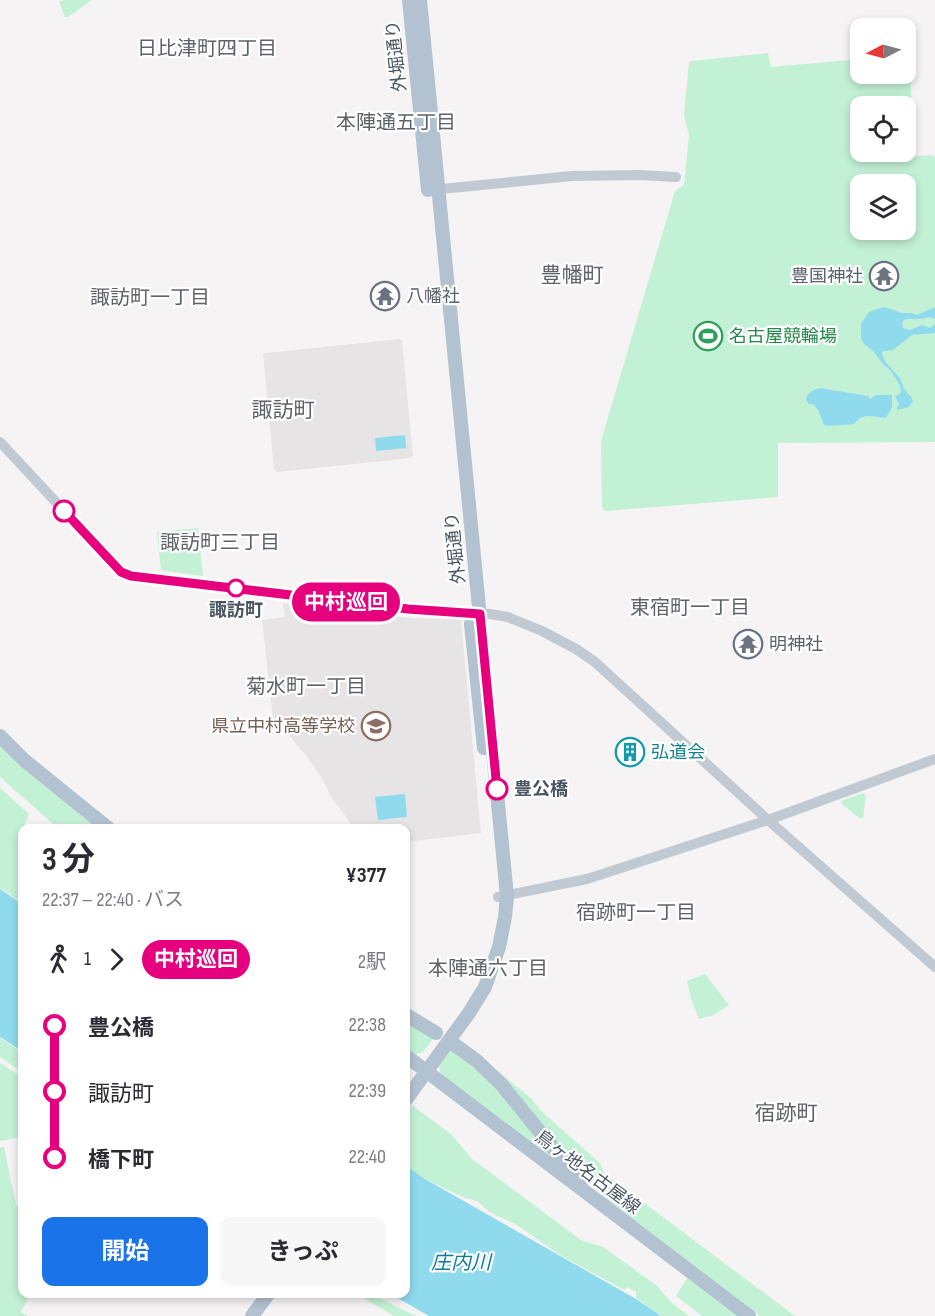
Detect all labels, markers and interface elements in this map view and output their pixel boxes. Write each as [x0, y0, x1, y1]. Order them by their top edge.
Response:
north arrow [850, 18, 916, 84]
map controls [850, 18, 916, 240]
street label: 外堀通り [382, 19, 411, 93]
district label: 日比津町四丁目 [137, 37, 277, 61]
button: locate [850, 96, 916, 162]
district label: 本陣通五丁目 [336, 111, 456, 135]
button: layers [850, 174, 916, 240]
temple icon: 豊国神社 [868, 260, 900, 292]
district label: 豊幡町 [541, 263, 604, 288]
place label: 豊国神社 [791, 266, 863, 287]
temple icon: 八幡社 [369, 280, 401, 312]
district label: 諏訪町一丁目 [90, 286, 210, 310]
place label: 八幡社 [406, 286, 460, 307]
sports icon: 名古屋競輪場 [692, 320, 724, 352]
place label: 名古屋競輪場 [729, 326, 837, 347]
district label: 諏訪町 [252, 398, 315, 423]
unlabelled marker [53, 500, 75, 522]
street label: 外堀通り [441, 511, 470, 585]
district label: 諏訪町三丁目 [160, 531, 280, 555]
marker: 諏訪町 [227, 579, 245, 597]
line badge: 中村巡回 [304, 582, 388, 622]
text: 中村巡回 [304, 590, 388, 615]
district label: 東宿町一丁目 [630, 596, 750, 620]
place label: 諏訪町 [209, 600, 263, 621]
temple icon: 明神社 [732, 628, 764, 660]
place label: 明神社 [769, 634, 823, 655]
district label: 菊水町一丁目 [246, 675, 366, 699]
school or university icon: 県立中村高等学校 [360, 710, 392, 742]
place label: 県立中村高等学校 [211, 716, 355, 737]
building icon: 弘道会 [614, 736, 646, 768]
place label: 弘道会 [651, 742, 705, 763]
marker: 豊公橋 [486, 778, 508, 800]
place label: 豊公橋 [514, 779, 568, 800]
text: 3 分 [42, 840, 95, 880]
text: ¥377 [346, 862, 386, 889]
text: 22:37 – 22:40 · バス [42, 888, 184, 912]
district label: 宿跡町一丁目 [576, 901, 696, 925]
icon: walk [42, 943, 75, 976]
icon: forward [100, 943, 133, 976]
text: 1 [84, 947, 91, 971]
text: 中村巡回 [154, 947, 238, 972]
text: 2駅 [358, 950, 386, 974]
district label: 本陣通六丁目 [428, 957, 548, 981]
text: 22:38 [349, 1013, 386, 1037]
text: 豊公橋 [88, 1015, 154, 1042]
text: 22:39 [348, 1079, 386, 1103]
text: 諏訪町 [88, 1081, 154, 1108]
district label: 宿跡町 [755, 1101, 818, 1126]
street label: 鳥ヶ地名古屋線 [531, 1126, 644, 1219]
text: 22:40 [348, 1145, 386, 1169]
text: 橋下町 [88, 1147, 154, 1174]
button: 開始 [42, 1217, 208, 1286]
button: きっぷ [220, 1217, 386, 1286]
water label: 庄内川 [431, 1251, 493, 1275]

